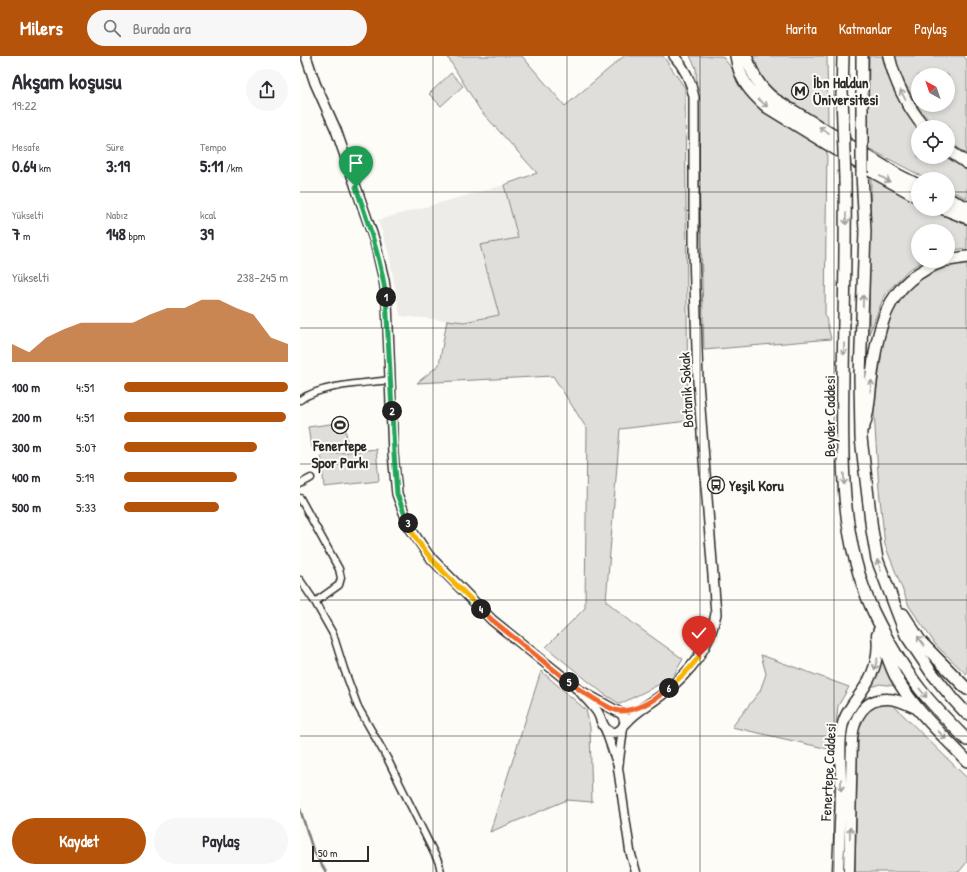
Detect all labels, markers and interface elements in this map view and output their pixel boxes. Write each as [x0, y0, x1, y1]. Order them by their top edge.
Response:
search box [87, 10, 367, 46]
text: Milers [20, 15, 63, 41]
icon: search [101, 17, 123, 39]
text: Burada ara [133, 18, 191, 39]
text: Harita [786, 19, 817, 38]
text: Katmanlar [839, 19, 892, 38]
text: Paylaş [914, 19, 947, 38]
text: Akşam koşusu [12, 66, 122, 96]
north arrow [911, 68, 955, 112]
map controls [911, 68, 955, 268]
button: share [246, 69, 288, 111]
place label: İbn Haldun Üniversitesi [813, 72, 879, 110]
metro station icon: İbn Haldun Üniversitesi [790, 81, 810, 101]
one-way arrow [898, 89, 906, 101]
text: 19:22 [12, 96, 37, 114]
one-way arrow [758, 99, 768, 108]
button: locate [911, 120, 955, 164]
one-way arrow [819, 126, 830, 134]
text: Mesafe [12, 140, 40, 154]
text: Süre [106, 140, 124, 154]
text: Tempo [200, 140, 226, 154]
pin [339, 146, 373, 187]
icon: arrive [345, 152, 367, 174]
text: 0.64 [12, 154, 36, 177]
text: 3:19 [106, 154, 130, 177]
text: 5:11 [200, 154, 223, 177]
text: km [36, 161, 51, 175]
text: /km [223, 161, 243, 175]
button: + [911, 172, 955, 216]
one-way arrow [879, 176, 891, 184]
text: Yükselti [12, 208, 44, 222]
text: Nabız [106, 208, 128, 222]
text: kcal [200, 208, 216, 222]
one-way arrow [842, 212, 849, 225]
text: 7 [12, 222, 20, 245]
text: 148 [106, 222, 126, 245]
text: 39 [200, 222, 214, 245]
button: − [911, 224, 955, 268]
text: m [20, 229, 30, 243]
text: bpm [126, 229, 145, 243]
text: Yükselti [12, 268, 49, 286]
text: 238–245 m [237, 268, 288, 286]
pin: 1 [376, 287, 396, 307]
text: 1 [384, 290, 388, 304]
one-way arrow [859, 295, 866, 308]
one-way arrow [840, 342, 847, 355]
street label: Botanik Sokak [674, 352, 698, 428]
street label: Beyder Caddesi [819, 375, 840, 457]
text: 100 m [12, 378, 40, 396]
text: 4:51 [76, 378, 94, 396]
one-way arrow [867, 380, 874, 393]
pin: 2 [382, 401, 402, 421]
text: 2 [389, 404, 395, 418]
text: 200 m [12, 408, 42, 426]
text: 4:51 [76, 408, 94, 426]
sports icon: Fenertepe Spor Parkı [330, 415, 350, 435]
place label: Fenertepe Spor Parkı [311, 435, 369, 474]
text: 300 m [12, 438, 41, 456]
text: 5:07 [76, 438, 97, 456]
text: 400 m [12, 468, 40, 486]
text: 5:19 [76, 468, 94, 486]
one-way arrow [841, 472, 848, 485]
bus stop icon: Yeşil Koru [706, 475, 726, 495]
place label: Yeşil Koru [729, 475, 785, 496]
text: 500 m [12, 498, 41, 516]
text: 5:33 [76, 498, 96, 516]
pin: 3 [398, 513, 418, 533]
text: 3 [406, 516, 410, 530]
one-way arrow [875, 560, 883, 572]
pin: 4 [471, 599, 491, 619]
text: 4 [479, 602, 483, 616]
pin [682, 616, 716, 657]
icon: check [688, 622, 710, 644]
one-way arrow [917, 635, 925, 646]
one-way arrow [871, 657, 879, 670]
pin: 5 [559, 672, 579, 692]
text: 5 [567, 675, 571, 689]
pin: 6 [659, 678, 679, 698]
text: 6 [667, 681, 671, 695]
one-way arrow [918, 687, 927, 698]
street label: Fenertepe Caddesi [815, 723, 841, 822]
one-way arrow [938, 730, 947, 740]
one-way arrow [837, 778, 845, 791]
button: Kaydet [12, 818, 146, 864]
button: Paylaş [154, 818, 288, 864]
one-way arrow [846, 827, 854, 840]
scale bar [312, 844, 369, 863]
text: 50 m [318, 846, 338, 860]

